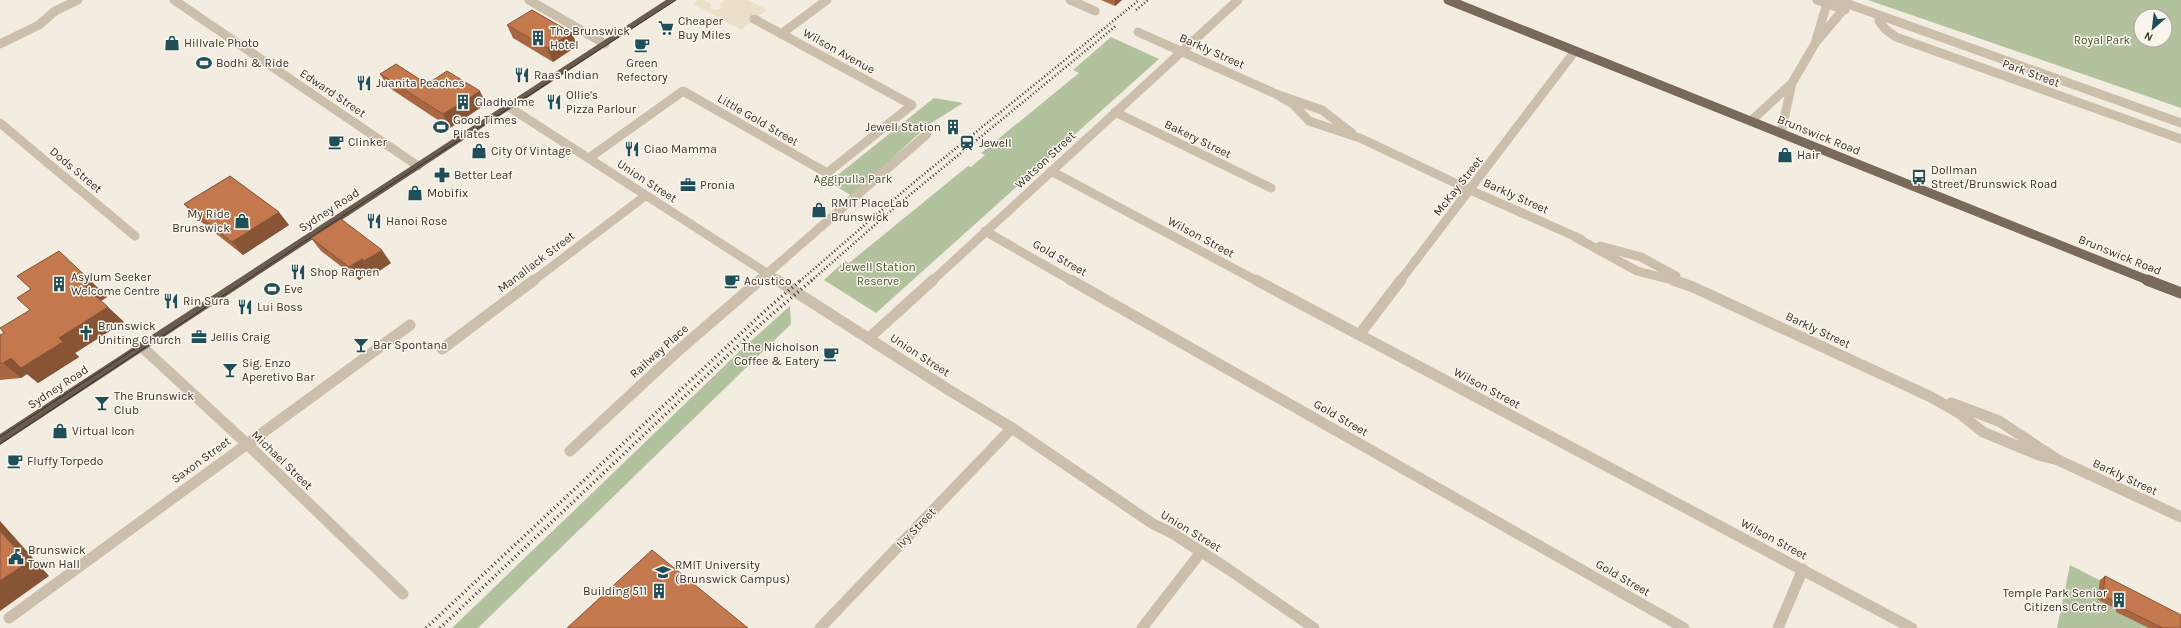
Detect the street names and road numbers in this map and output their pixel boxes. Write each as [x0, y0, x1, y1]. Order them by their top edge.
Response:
street label: Wilson Avenue [801, 25, 877, 77]
street label: Barkly Street [1177, 30, 1247, 72]
street label: Park Street [2000, 56, 2062, 90]
street label: Edward Street [297, 66, 369, 120]
street label: Little Gold Street [715, 91, 801, 149]
street label: Brunswick Road [1775, 112, 1863, 158]
street label: Bakery Street [1162, 117, 1234, 161]
street label: Watson Street [1012, 128, 1078, 191]
street label: Dods Street [47, 144, 105, 196]
street label: McKay Street [1430, 153, 1486, 219]
street label: Union Street [615, 157, 680, 206]
street label: Barkly Street [1481, 175, 1551, 217]
street label: Sydney Road [296, 185, 362, 235]
street label: Wilson Street [1165, 214, 1237, 261]
street label: Manallack Street [495, 228, 578, 295]
street label: Brunswick Road [2076, 232, 2164, 278]
street label: Gold Street [1030, 237, 1090, 279]
street label: Barkly Street [1783, 309, 1853, 351]
street label: Railway Place [627, 321, 691, 381]
street label: Union Street [888, 331, 953, 380]
street label: Sydney Road [25, 362, 91, 412]
street label: Wilson Street [1451, 365, 1523, 412]
street label: Gold Street [1311, 397, 1371, 439]
street label: Michael Street [249, 427, 316, 493]
street label: Saxon Street [169, 434, 234, 486]
street label: Barkly Street [2090, 456, 2160, 498]
street label: Ivy Street [893, 505, 939, 551]
street label: Union Street [1158, 507, 1224, 555]
street label: Wilson Street [1738, 516, 1810, 563]
street label: Gold Street [1593, 557, 1653, 599]

